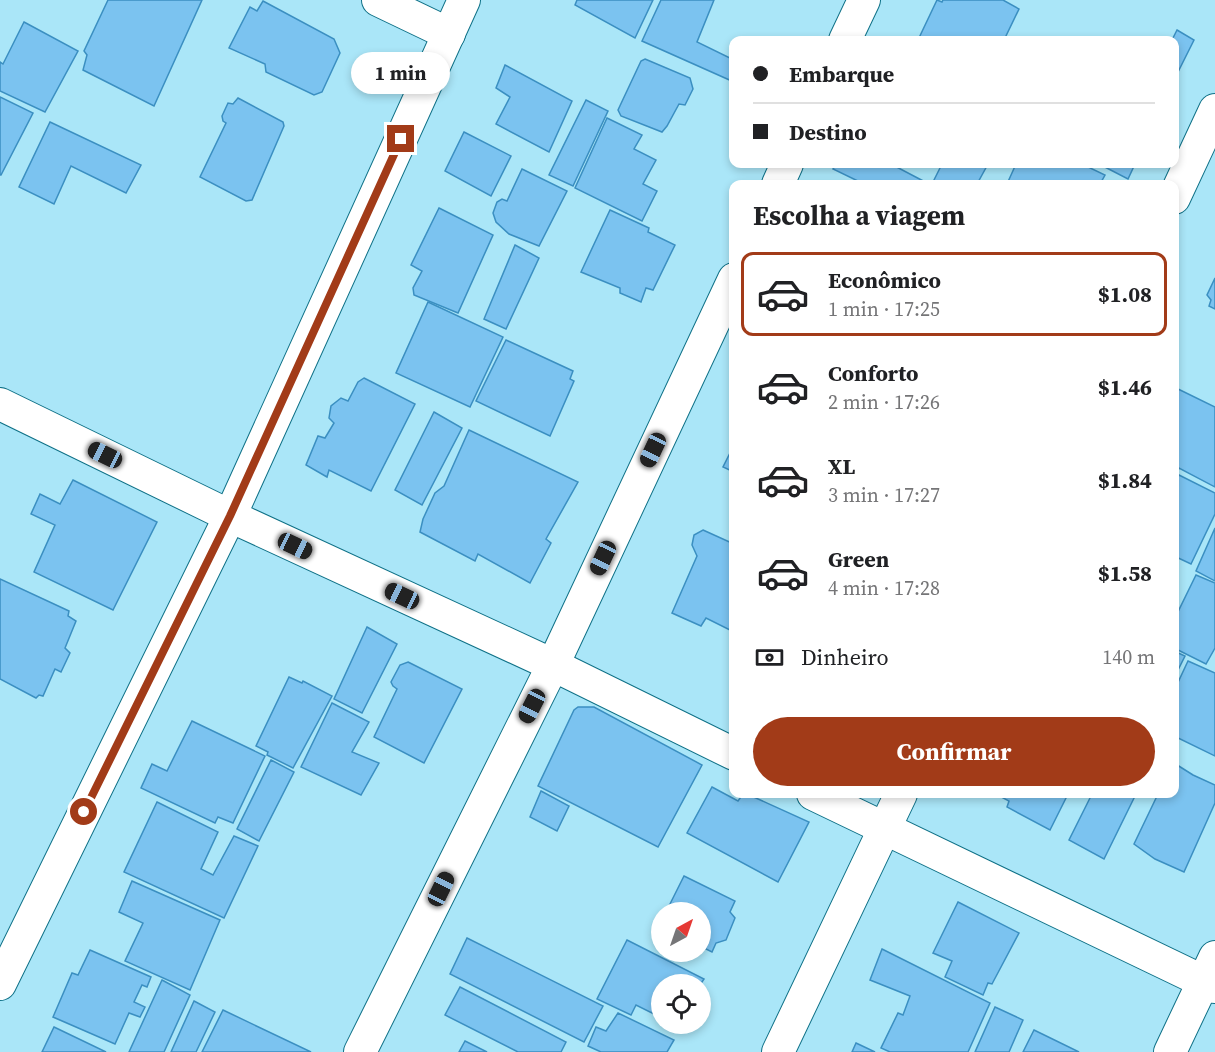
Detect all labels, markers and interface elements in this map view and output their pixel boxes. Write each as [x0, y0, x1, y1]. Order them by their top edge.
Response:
callout: 1 min [352, 52, 450, 94]
text: 1 min [375, 59, 426, 87]
text: Embarque [789, 59, 894, 89]
text: Destino [789, 117, 867, 147]
route end [387, 125, 414, 152]
text: Escolha a viagem [753, 197, 965, 234]
text: Econômico [828, 265, 941, 295]
icon: car [756, 267, 810, 321]
text: $1.08 [1098, 279, 1152, 309]
text: 1 min · 17:25 [828, 295, 940, 323]
text: Conforto [828, 358, 918, 388]
icon: car [756, 360, 810, 414]
text: $1.46 [1098, 372, 1152, 402]
text: 2 min · 17:26 [828, 388, 940, 416]
car [637, 430, 669, 470]
car [85, 439, 125, 471]
text: XL [828, 451, 855, 481]
icon: car [756, 453, 810, 507]
text: $1.84 [1098, 465, 1152, 495]
text: 3 min · 17:27 [828, 481, 940, 509]
car [275, 530, 315, 562]
car [587, 538, 619, 578]
text: Green [828, 544, 889, 574]
icon: car [756, 546, 810, 600]
text: $1.58 [1098, 558, 1152, 588]
text: 4 min · 17:28 [828, 574, 940, 602]
car [382, 580, 422, 612]
icon: cash [753, 641, 786, 674]
text: Dinheiro [801, 642, 889, 672]
text: 140 m [1102, 643, 1155, 671]
car [516, 686, 548, 726]
button: Confirmar [753, 717, 1155, 786]
route start [70, 798, 97, 825]
car [425, 869, 457, 909]
north arrow [651, 902, 711, 962]
map controls [651, 902, 711, 1034]
button: locate [651, 974, 711, 1034]

